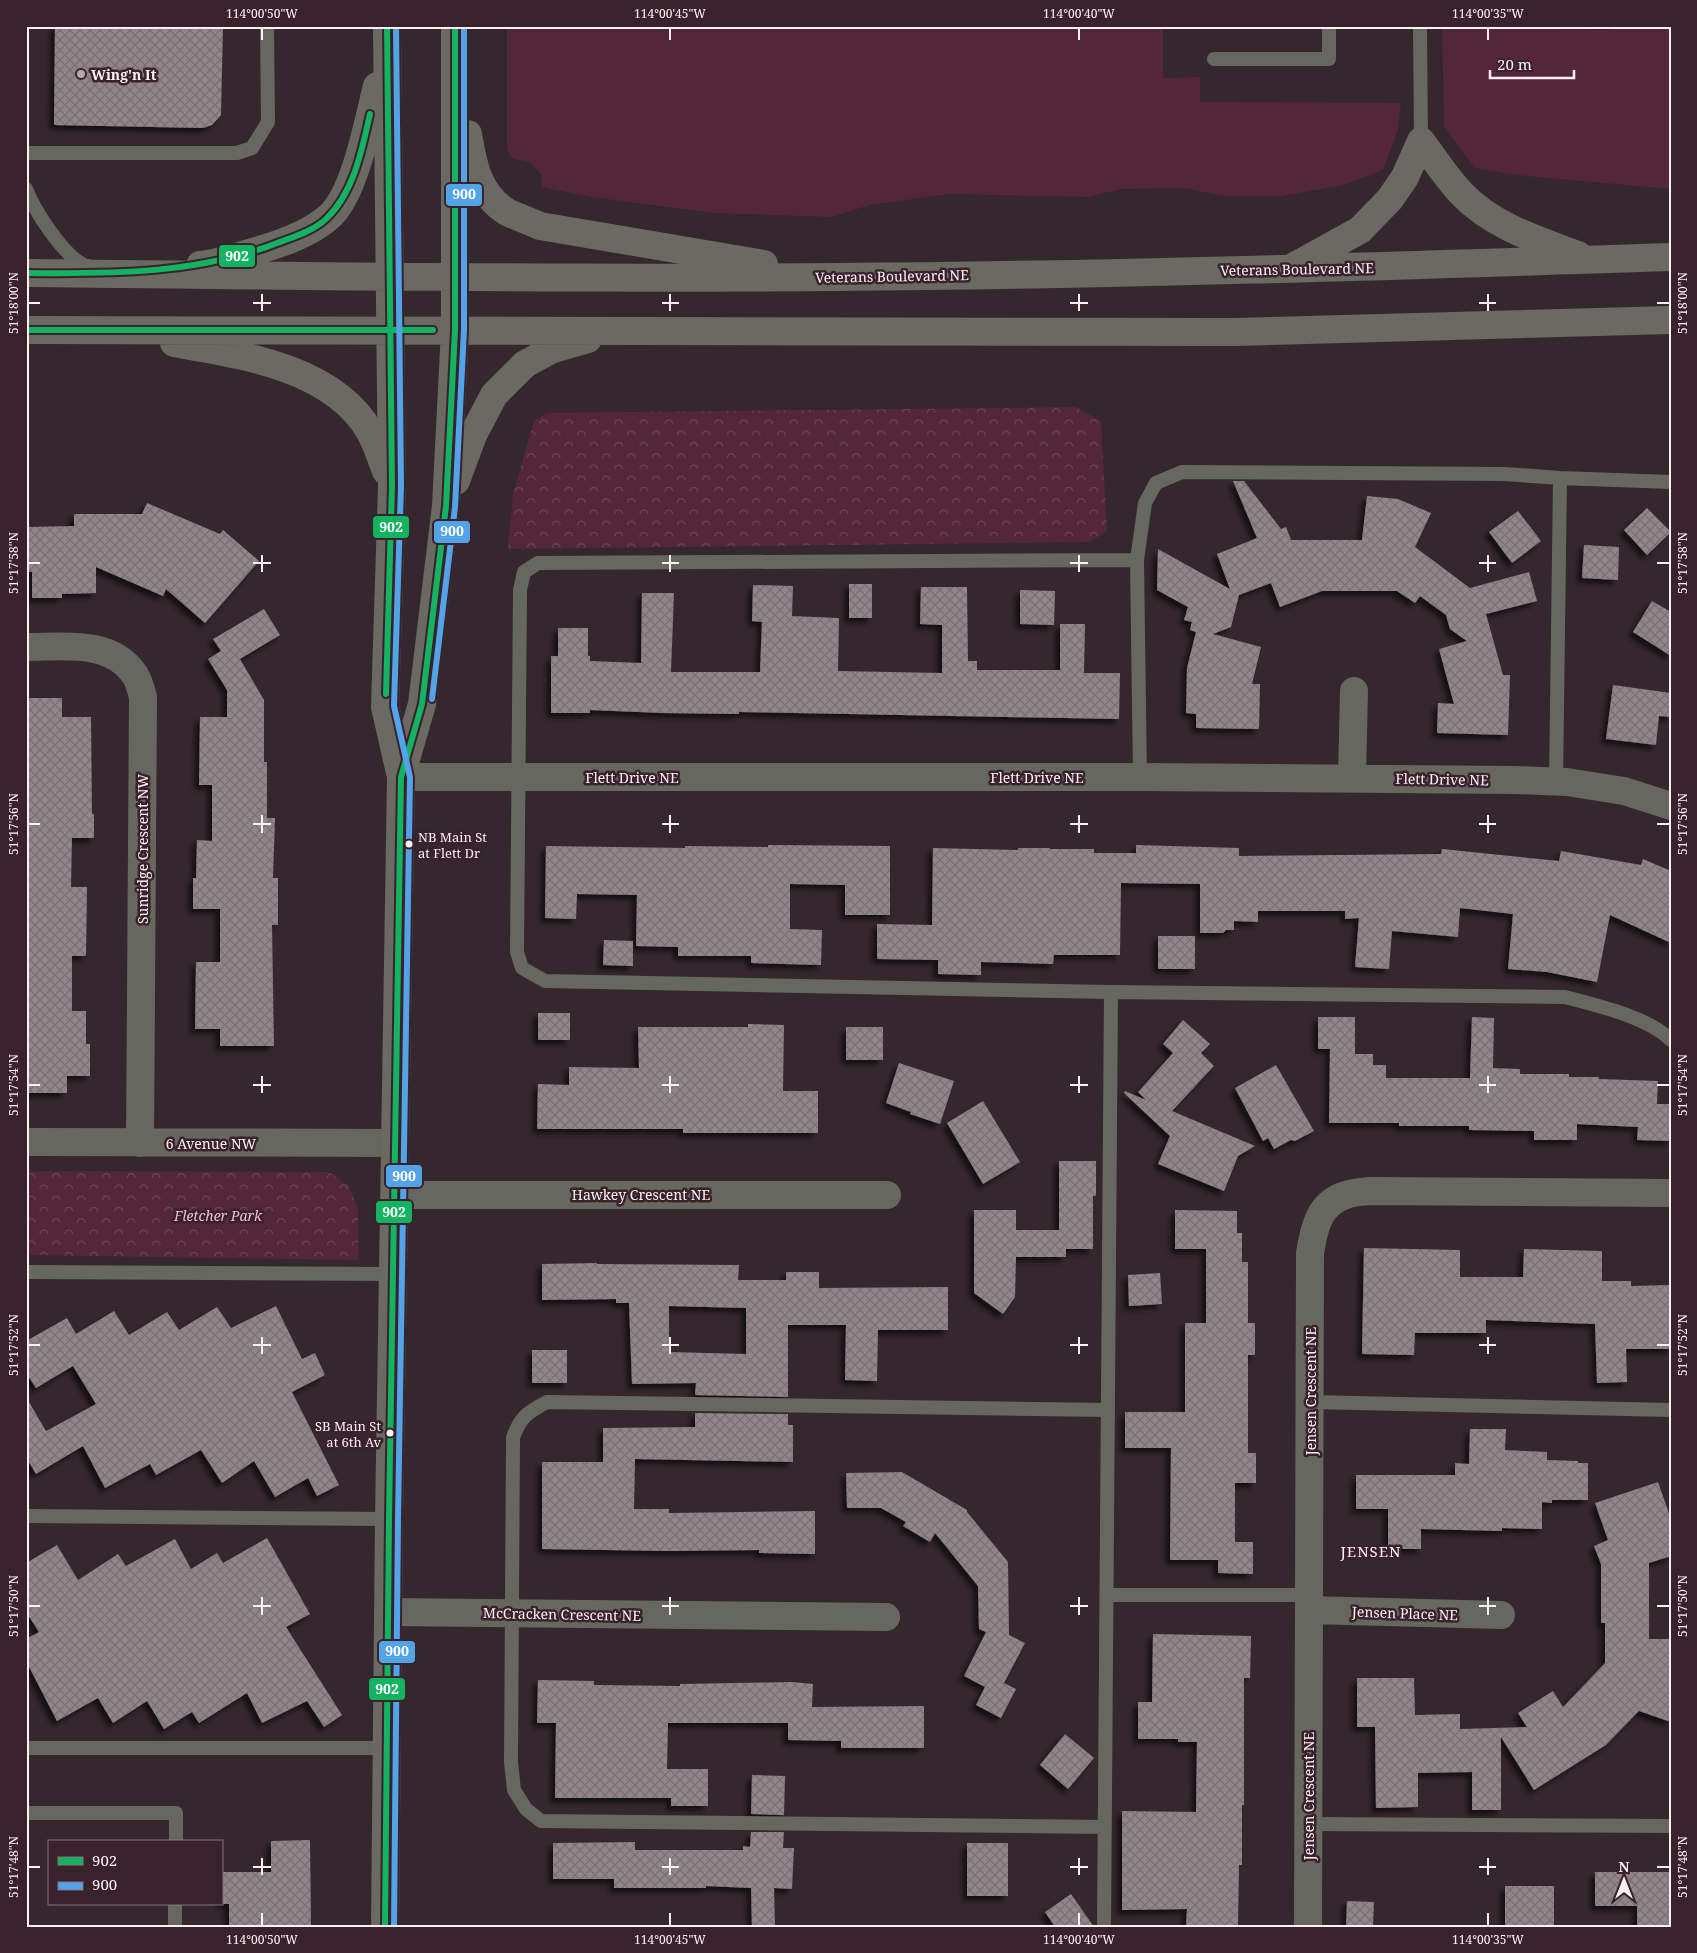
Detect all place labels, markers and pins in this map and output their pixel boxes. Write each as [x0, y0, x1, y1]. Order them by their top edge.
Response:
place label: Wing'n It [91, 65, 157, 84]
marker: Wing'n It [75, 68, 87, 80]
place label: NB Main St at Flett Dr [418, 828, 487, 862]
marker: NB Main St at Flett Dr [404, 839, 414, 849]
place label: SB Main St at 6th Av [315, 1417, 381, 1451]
marker: SB Main St at 6th Av [385, 1428, 395, 1438]

